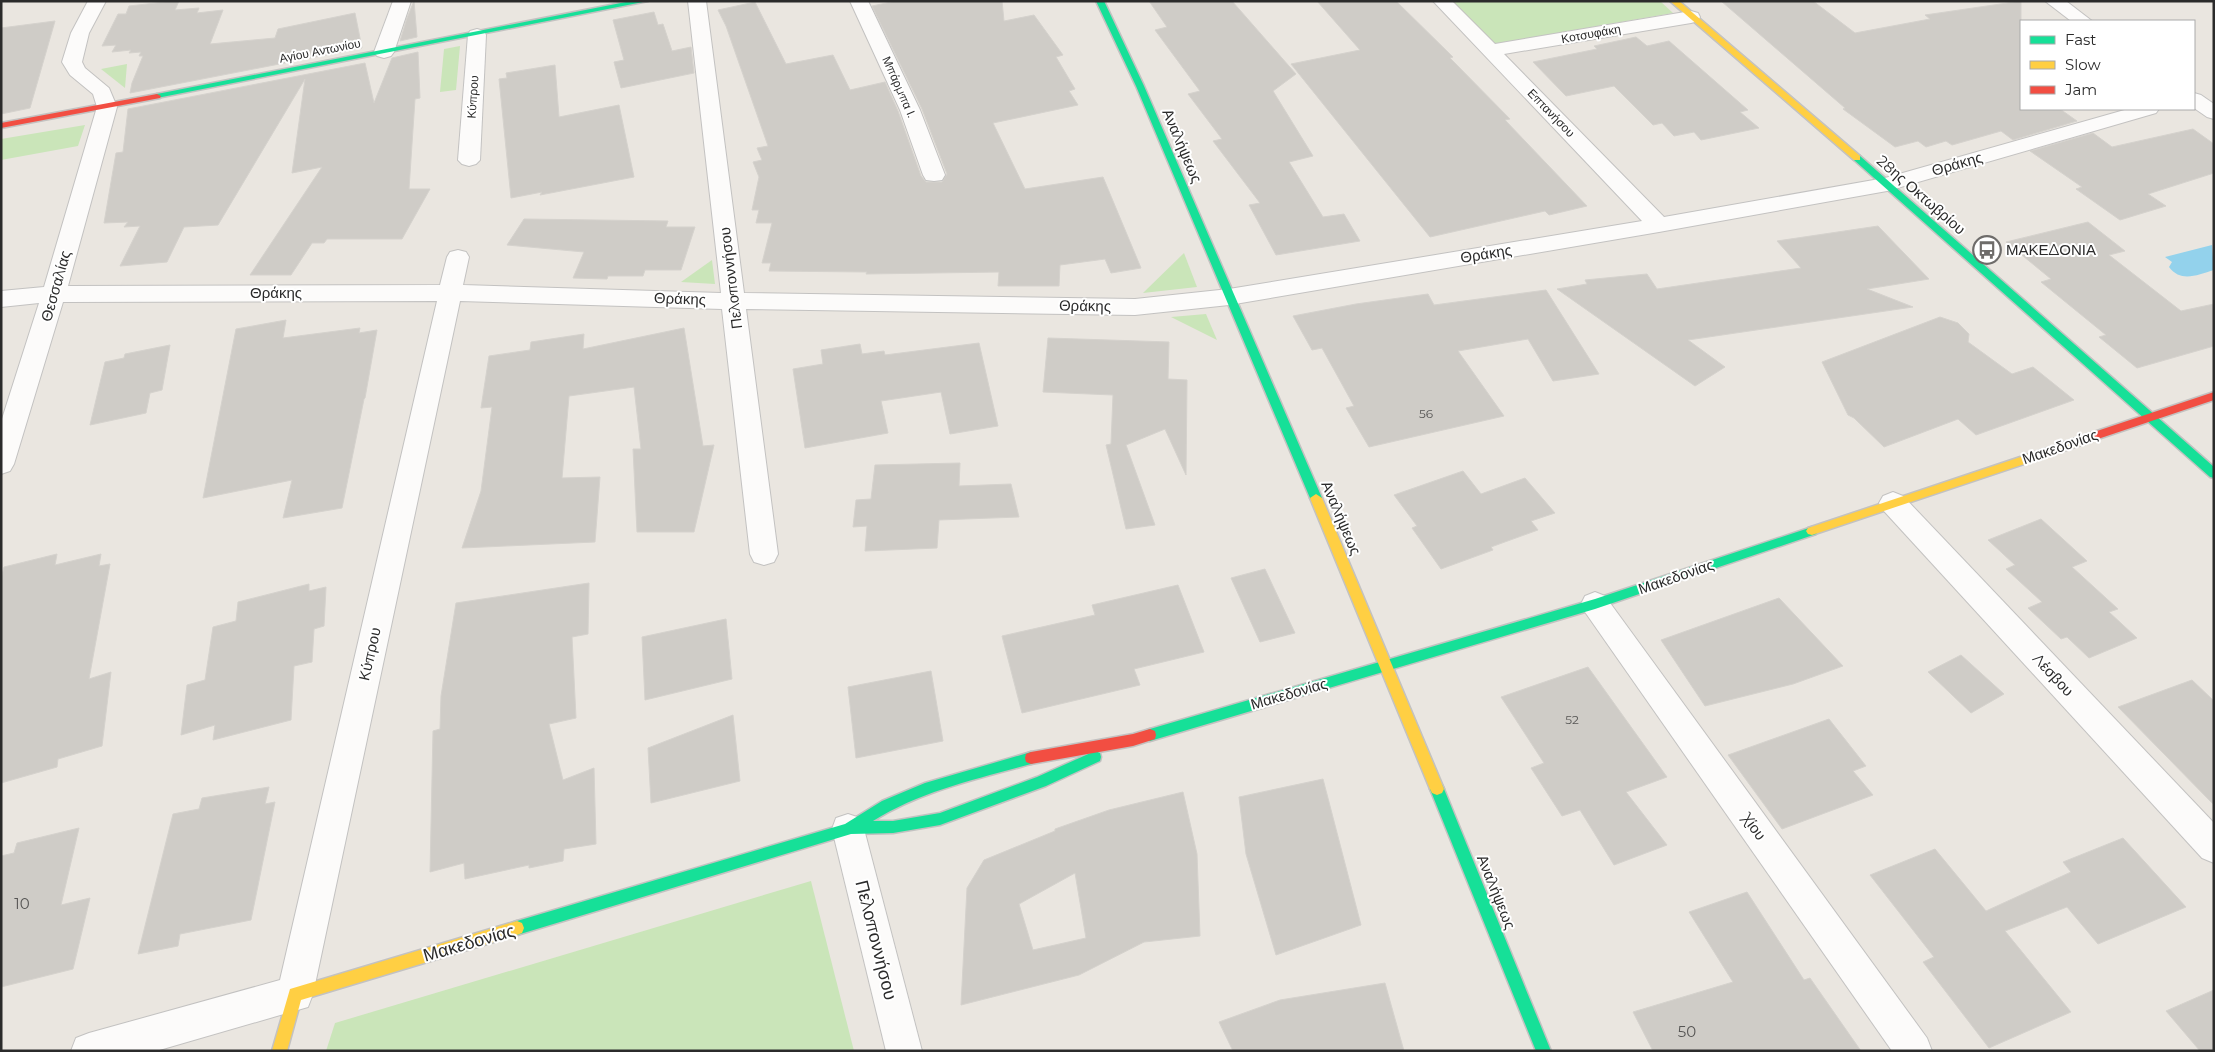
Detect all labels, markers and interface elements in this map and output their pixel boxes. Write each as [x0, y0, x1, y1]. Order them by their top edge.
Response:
legend [2020, 20, 2195, 110]
street label: Κοτσυφάκη [1560, 21, 1622, 46]
text: Fast [2065, 30, 2096, 49]
street label: Αγίου Αντωνίου [278, 35, 362, 66]
street label: Μπάρμπα Ι. [879, 54, 920, 120]
text: Slow [2065, 55, 2101, 74]
street label: Κύπρου [464, 75, 481, 119]
text: Jam [2064, 80, 2097, 99]
street label: Επτανήσου [1525, 85, 1578, 140]
street label: Αναλήψεως [1158, 106, 1207, 186]
street label: Θράκης [1929, 147, 1984, 180]
street label: 28ης Οκτωβρίου [1873, 151, 1970, 238]
street label: Πελοποννήσου [715, 226, 746, 330]
bus stop icon: ΜΑΚΕΔΟΝΙΑ [1972, 235, 2002, 265]
street label: Θράκης [1459, 240, 1513, 267]
place label: ΜΑΚΕΔΟΝΙΑ [2006, 240, 2096, 259]
street label: Θεσσαλίας [36, 248, 75, 324]
street label: Θράκης [250, 283, 302, 302]
street label: Θράκης [654, 288, 706, 309]
street label: Θράκης [1059, 296, 1111, 315]
house number: 56 [1419, 406, 1433, 421]
street label: Μακεδονίας [2019, 425, 2100, 468]
street label: Αναλήψεως [1317, 478, 1366, 558]
street label: Μακεδονίας [1635, 555, 1716, 598]
street label: Κύπρου [354, 625, 385, 682]
street label: Λέσβου [2029, 649, 2078, 700]
street label: Μακεδονίας [1248, 674, 1329, 714]
house number: 52 [1565, 712, 1579, 727]
street label: Χίου [1737, 808, 1770, 844]
street label: Αναλήψεως [1473, 852, 1520, 932]
street label: Πελοποννήσου [850, 878, 902, 1002]
house number: 10 [14, 894, 30, 913]
street label: Μακεδονίας [421, 919, 518, 967]
house number: 50 [1678, 1022, 1696, 1041]

